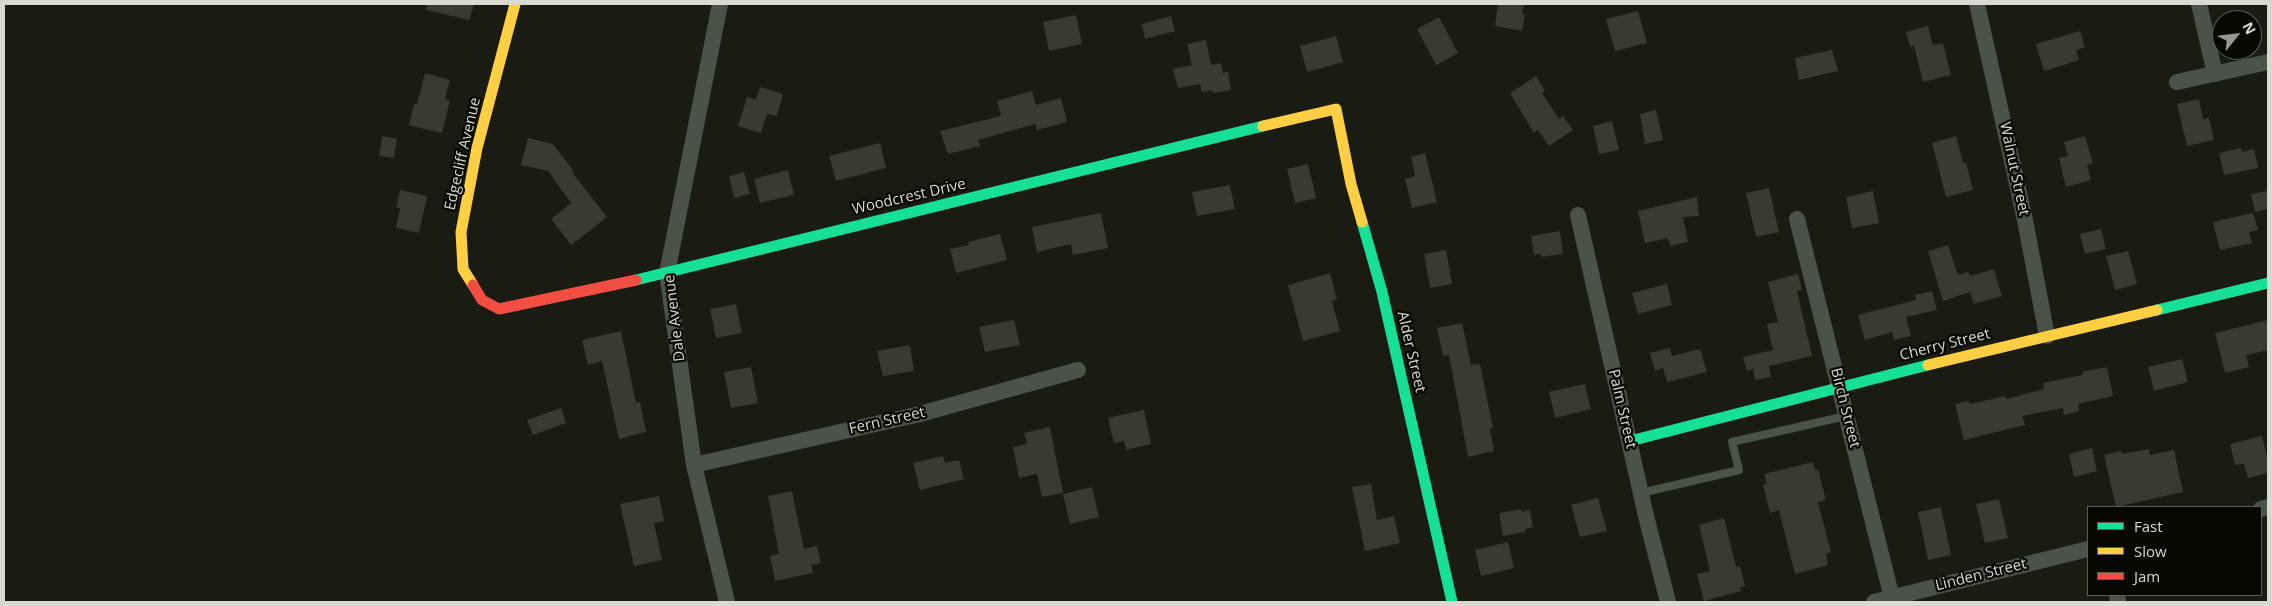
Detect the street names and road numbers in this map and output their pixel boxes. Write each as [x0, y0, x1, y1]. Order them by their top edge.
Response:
street label: Edgecliff Avenue [441, 96, 485, 212]
street label: Walnut Street [1995, 120, 2033, 218]
street label: Woodcrest Drive [851, 175, 967, 219]
street label: Dale Avenue [661, 273, 689, 363]
street label: Alder Street [1393, 310, 1429, 394]
street label: Cherry Street [1898, 325, 1992, 365]
street label: Birch Street [1826, 366, 1864, 450]
street label: Palm Street [1604, 368, 1640, 450]
street label: Fern Street [847, 404, 927, 438]
street label: Linden Street [1934, 555, 2028, 595]

